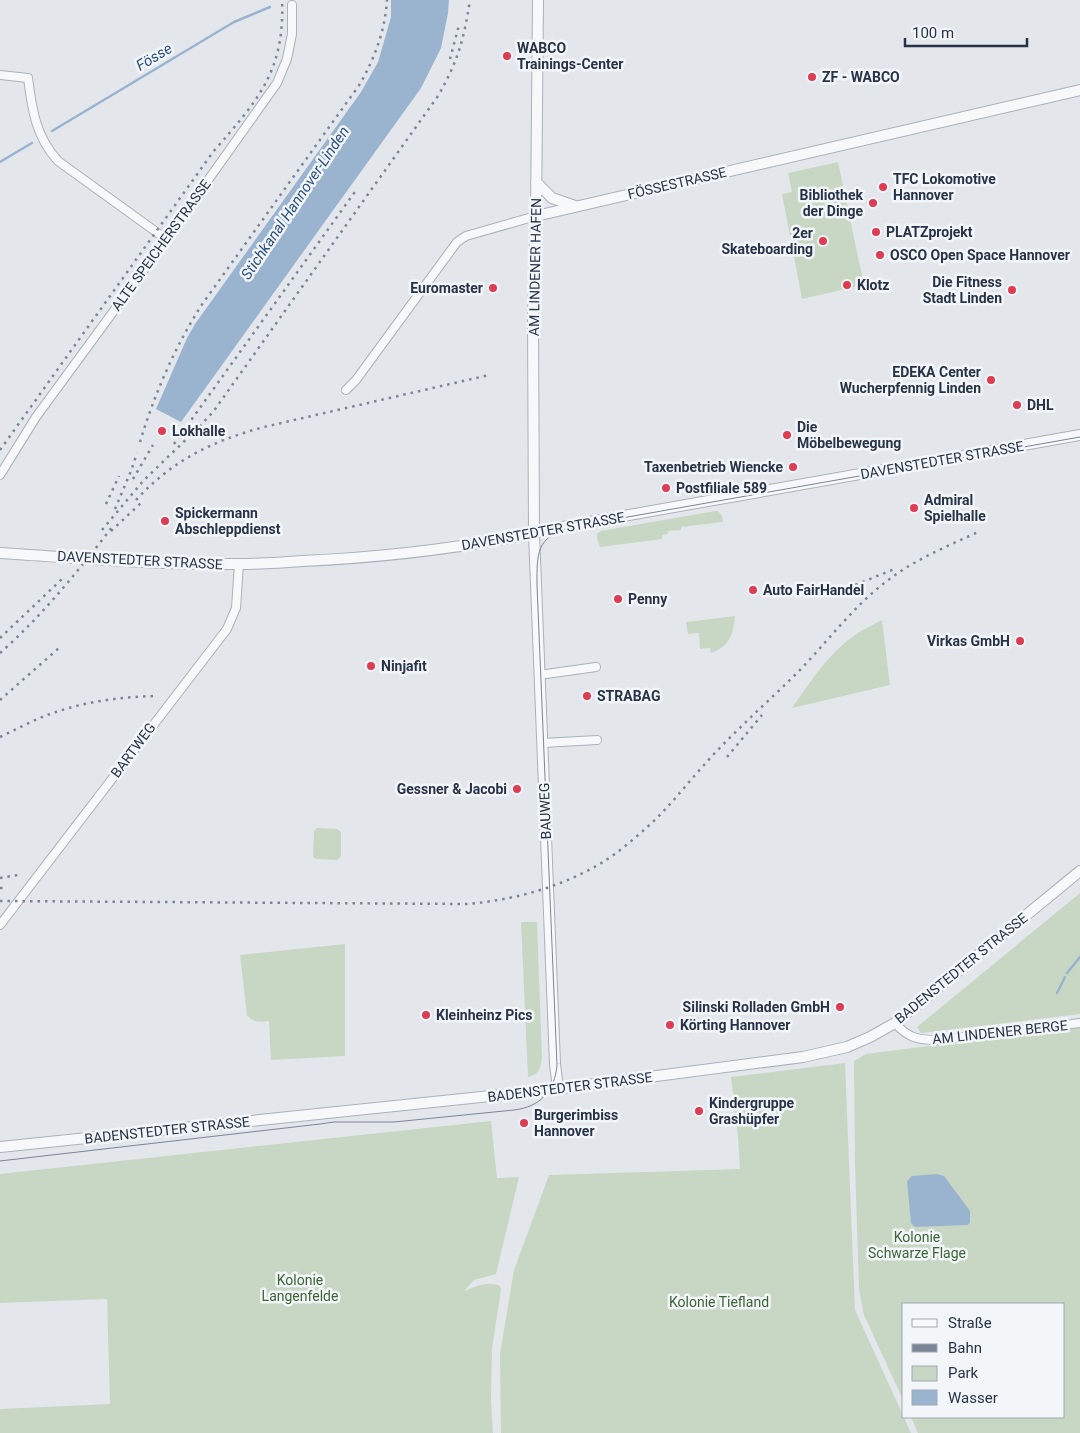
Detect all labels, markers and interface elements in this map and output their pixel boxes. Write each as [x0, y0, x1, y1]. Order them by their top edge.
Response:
scale bar [905, 15, 1028, 47]
text: 100 m [912, 24, 954, 42]
water label: Fösse [133, 39, 176, 75]
place label: WABCO Trainings-Center [517, 40, 623, 72]
marker: WABCO Trainings-Center [501, 50, 513, 62]
place label: ZF - WABCO [822, 69, 900, 85]
marker: ZF - WABCO [806, 71, 818, 83]
water label: Stichkanal Hannover-Linden [237, 123, 353, 283]
street label: FÖSSESTRASSE [626, 164, 728, 202]
place label: TFC Lokomotive Hannover [893, 171, 996, 203]
street label: ALTE SPEICHERSTRASSE [108, 176, 214, 314]
marker: TFC Lokomotive Hannover [877, 181, 889, 193]
place label: Bibliothek der Dinge [800, 187, 864, 219]
marker: Bibliothek der Dinge [867, 197, 879, 209]
street label: AM LINDENER HAFEN [526, 198, 544, 336]
place label: PLATZprojekt [886, 224, 973, 240]
place label: 2er Skateboarding [721, 225, 813, 257]
marker: PLATZprojekt [870, 226, 882, 238]
marker: 2er Skateboarding [817, 235, 829, 247]
place label: OSCO Open Space Hannover [890, 247, 1070, 263]
marker: OSCO Open Space Hannover [874, 249, 886, 261]
place label: Die Fitness Stadt Linden [923, 274, 1002, 306]
place label: Klotz [857, 277, 889, 293]
marker: Klotz [841, 279, 853, 291]
place label: Euromaster [410, 280, 483, 296]
marker: Euromaster [487, 282, 499, 294]
marker: Die Fitness Stadt Linden [1006, 284, 1018, 296]
place label: EDEKA Center Wucherpfennig Linden [840, 364, 981, 396]
marker: EDEKA Center Wucherpfennig Linden [985, 374, 997, 386]
place label: DHL [1027, 397, 1054, 413]
marker: DHL [1011, 399, 1023, 411]
place label: Die Möbelbewegung [797, 419, 901, 451]
place label: Lokhalle [172, 423, 226, 439]
marker: Lokhalle [156, 425, 168, 437]
marker: Die Möbelbewegung [781, 429, 793, 441]
street label: DAVENSTEDTER STRASSE [859, 438, 1025, 482]
place label: Taxenbetrieb Wiencke [644, 459, 783, 475]
marker: Taxenbetrieb Wiencke [787, 461, 799, 473]
place label: Postfiliale 589 [676, 480, 767, 496]
marker: Postfiliale 589 [660, 482, 672, 494]
place label: Admiral Spielhalle [924, 492, 986, 524]
marker: Admiral Spielhalle [908, 502, 920, 514]
place label: Spickermann Abschleppdienst [175, 505, 281, 537]
street label: DAVENSTEDTER STRASSE [460, 509, 626, 553]
marker: Spickermann Abschleppdienst [159, 515, 171, 527]
street label: DAVENSTEDTER STRASSE [57, 548, 223, 572]
place label: Auto FairHandel [763, 582, 864, 598]
marker: Auto FairHandel [747, 584, 759, 596]
place label: Penny [628, 591, 668, 607]
marker: Penny [612, 593, 624, 605]
place label: Virkas GmbH [927, 633, 1010, 649]
marker: Virkas GmbH [1014, 635, 1026, 647]
place label: Ninjafit [381, 658, 427, 674]
marker: Ninjafit [365, 660, 377, 672]
place label: STRABAG [597, 688, 660, 704]
marker: STRABAG [581, 690, 593, 702]
street label: BARTWEG [107, 720, 159, 780]
place label: Gessner & Jacobi [397, 781, 507, 797]
street label: BAUWEG [536, 782, 554, 840]
marker: Gessner & Jacobi [511, 783, 523, 795]
street label: BADENSTEDTER STRASSE [891, 910, 1031, 1026]
place label: Silinski Rolladen GmbH [683, 999, 830, 1015]
marker: Silinski Rolladen GmbH [834, 1001, 846, 1013]
place label: Kleinheinz Pics [436, 1007, 533, 1023]
marker: Kleinheinz Pics [420, 1009, 432, 1021]
place label: Körting Hannover [680, 1017, 790, 1033]
street label: AM LINDENER BERGE [931, 1017, 1069, 1047]
marker: Körting Hannover [664, 1019, 676, 1031]
street label: BADENSTEDTER STRASSE [487, 1069, 653, 1105]
place label: Kindergruppe Grashüpfer [709, 1095, 795, 1127]
marker: Kindergruppe Grashüpfer [693, 1105, 705, 1117]
place label: Burgerimbiss Hannover [534, 1107, 618, 1139]
street label: BADENSTEDTER STRASSE [84, 1113, 250, 1147]
marker: Burgerimbiss Hannover [518, 1117, 530, 1129]
park label: Kolonie Schwarze Flage [868, 1229, 966, 1261]
park label: Kolonie Langenfelde [262, 1272, 338, 1304]
park label: Kolonie Tiefland [669, 1294, 769, 1310]
legend [902, 1303, 1065, 1418]
text: Straße [948, 1314, 992, 1332]
text: Bahn [948, 1339, 982, 1357]
text: Park [948, 1364, 979, 1382]
text: Wasser [948, 1389, 998, 1407]

